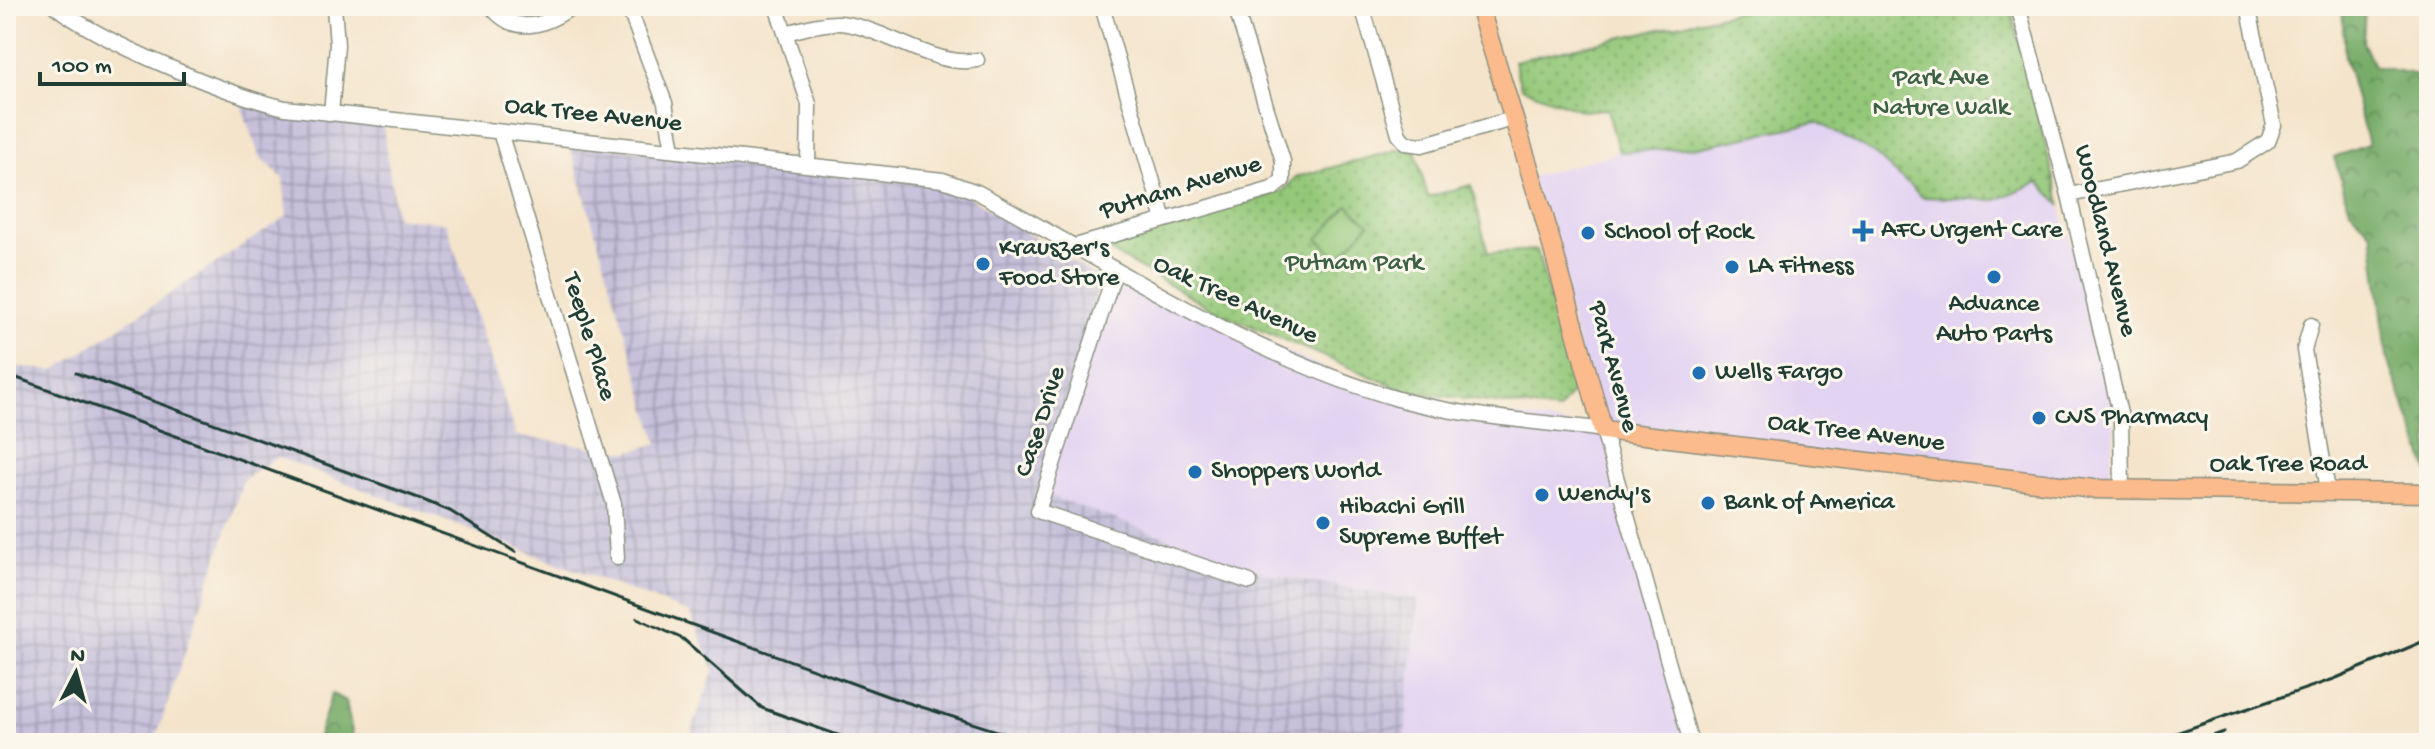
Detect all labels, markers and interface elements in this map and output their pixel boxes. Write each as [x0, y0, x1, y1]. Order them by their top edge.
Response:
scale bar [40, 36, 184, 86]
text: 100 m [51, 53, 112, 82]
park label: Park Ave Nature Walk [1873, 64, 2012, 125]
street label: Oak Tree Avenue [503, 91, 684, 141]
street label: Woodland Avenue [2065, 142, 2143, 341]
street label: Putnam Avenue [1096, 150, 1266, 228]
place label: AFC Urgent Care [1881, 216, 2063, 247]
place label: School of Rock [1604, 218, 1755, 249]
marker: AFC Urgent Care [1852, 220, 1874, 242]
marker: School of Rock [1579, 224, 1597, 242]
place label: Krauszer's Food Store [998, 234, 1120, 295]
street label: Oak Tree Avenue [1148, 249, 1323, 353]
park label: Putnam Park [1284, 249, 1425, 280]
place label: LA Fitness [1748, 252, 1855, 283]
marker: Krauszer's Food Store [974, 255, 992, 273]
marker: LA Fitness [1723, 258, 1741, 276]
street label: Teeple Place [553, 268, 622, 405]
marker: Advance Auto Parts [1985, 268, 2003, 286]
place label: Advance Auto Parts [1936, 290, 2053, 351]
street label: Park Avenue [1579, 297, 1644, 436]
place label: Wells Fargo [1715, 358, 1843, 389]
street label: Case Drive [1010, 362, 1075, 481]
marker: Wells Fargo [1690, 364, 1708, 382]
place label: CVS Pharmacy [2055, 403, 2208, 434]
street label: Oak Tree Avenue [1766, 408, 1947, 460]
marker: CVS Pharmacy [2030, 409, 2048, 427]
street label: Oak Tree Road [2210, 450, 2368, 481]
place label: Shoppers World [1211, 457, 1382, 488]
marker: Shoppers World [1186, 463, 1204, 481]
place label: Wendy's [1558, 480, 1652, 511]
marker: Wendy's [1533, 486, 1551, 504]
place label: Bank of America [1723, 488, 1896, 519]
place label: Hibachi Grill Supreme Buffet [1339, 493, 1505, 554]
marker: Bank of America [1699, 494, 1717, 512]
marker: Hibachi Grill Supreme Buffet [1314, 514, 1332, 532]
north arrow [36, 633, 116, 713]
text: N [69, 643, 86, 671]

